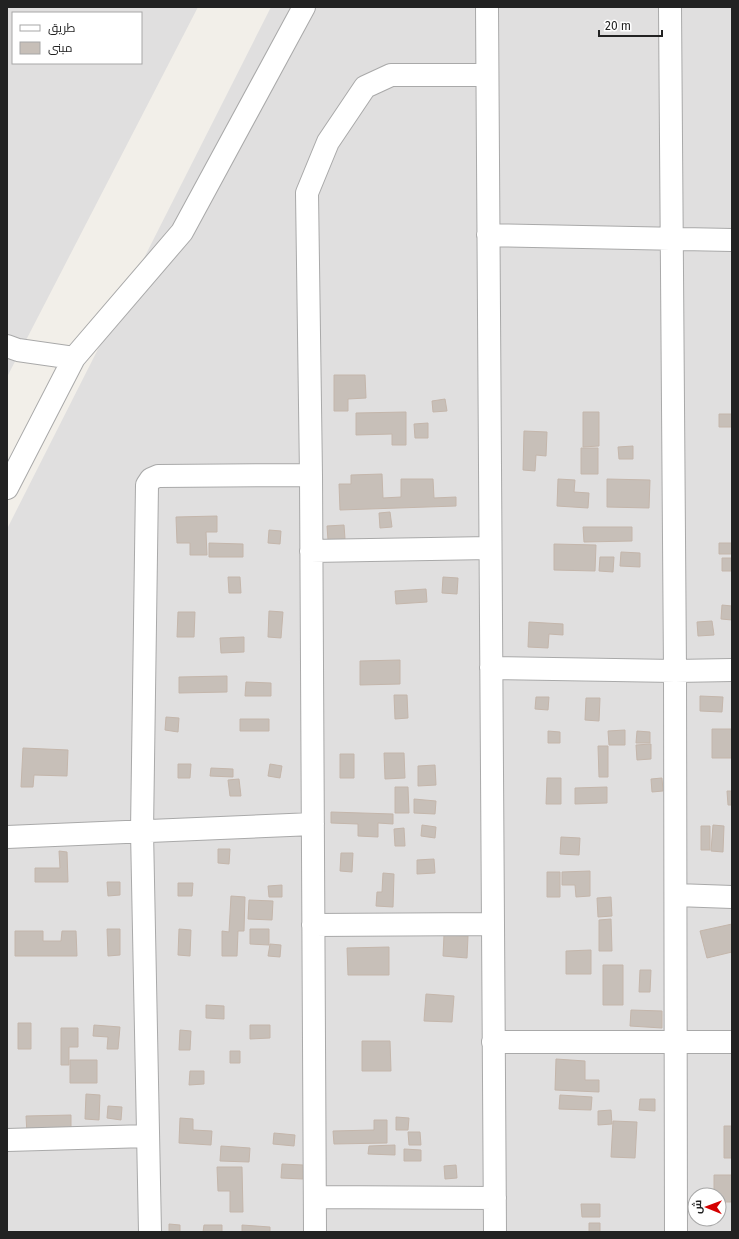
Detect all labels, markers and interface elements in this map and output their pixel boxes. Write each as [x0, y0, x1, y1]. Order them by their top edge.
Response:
legend [12, 12, 142, 64]
scale bar [599, 12, 662, 38]
text: 20 m [605, 19, 631, 33]
text: طريق [48, 21, 76, 35]
text: مبنى [48, 41, 73, 55]
north arrow [687, 1187, 727, 1227]
text: ش [691, 1200, 704, 1214]

